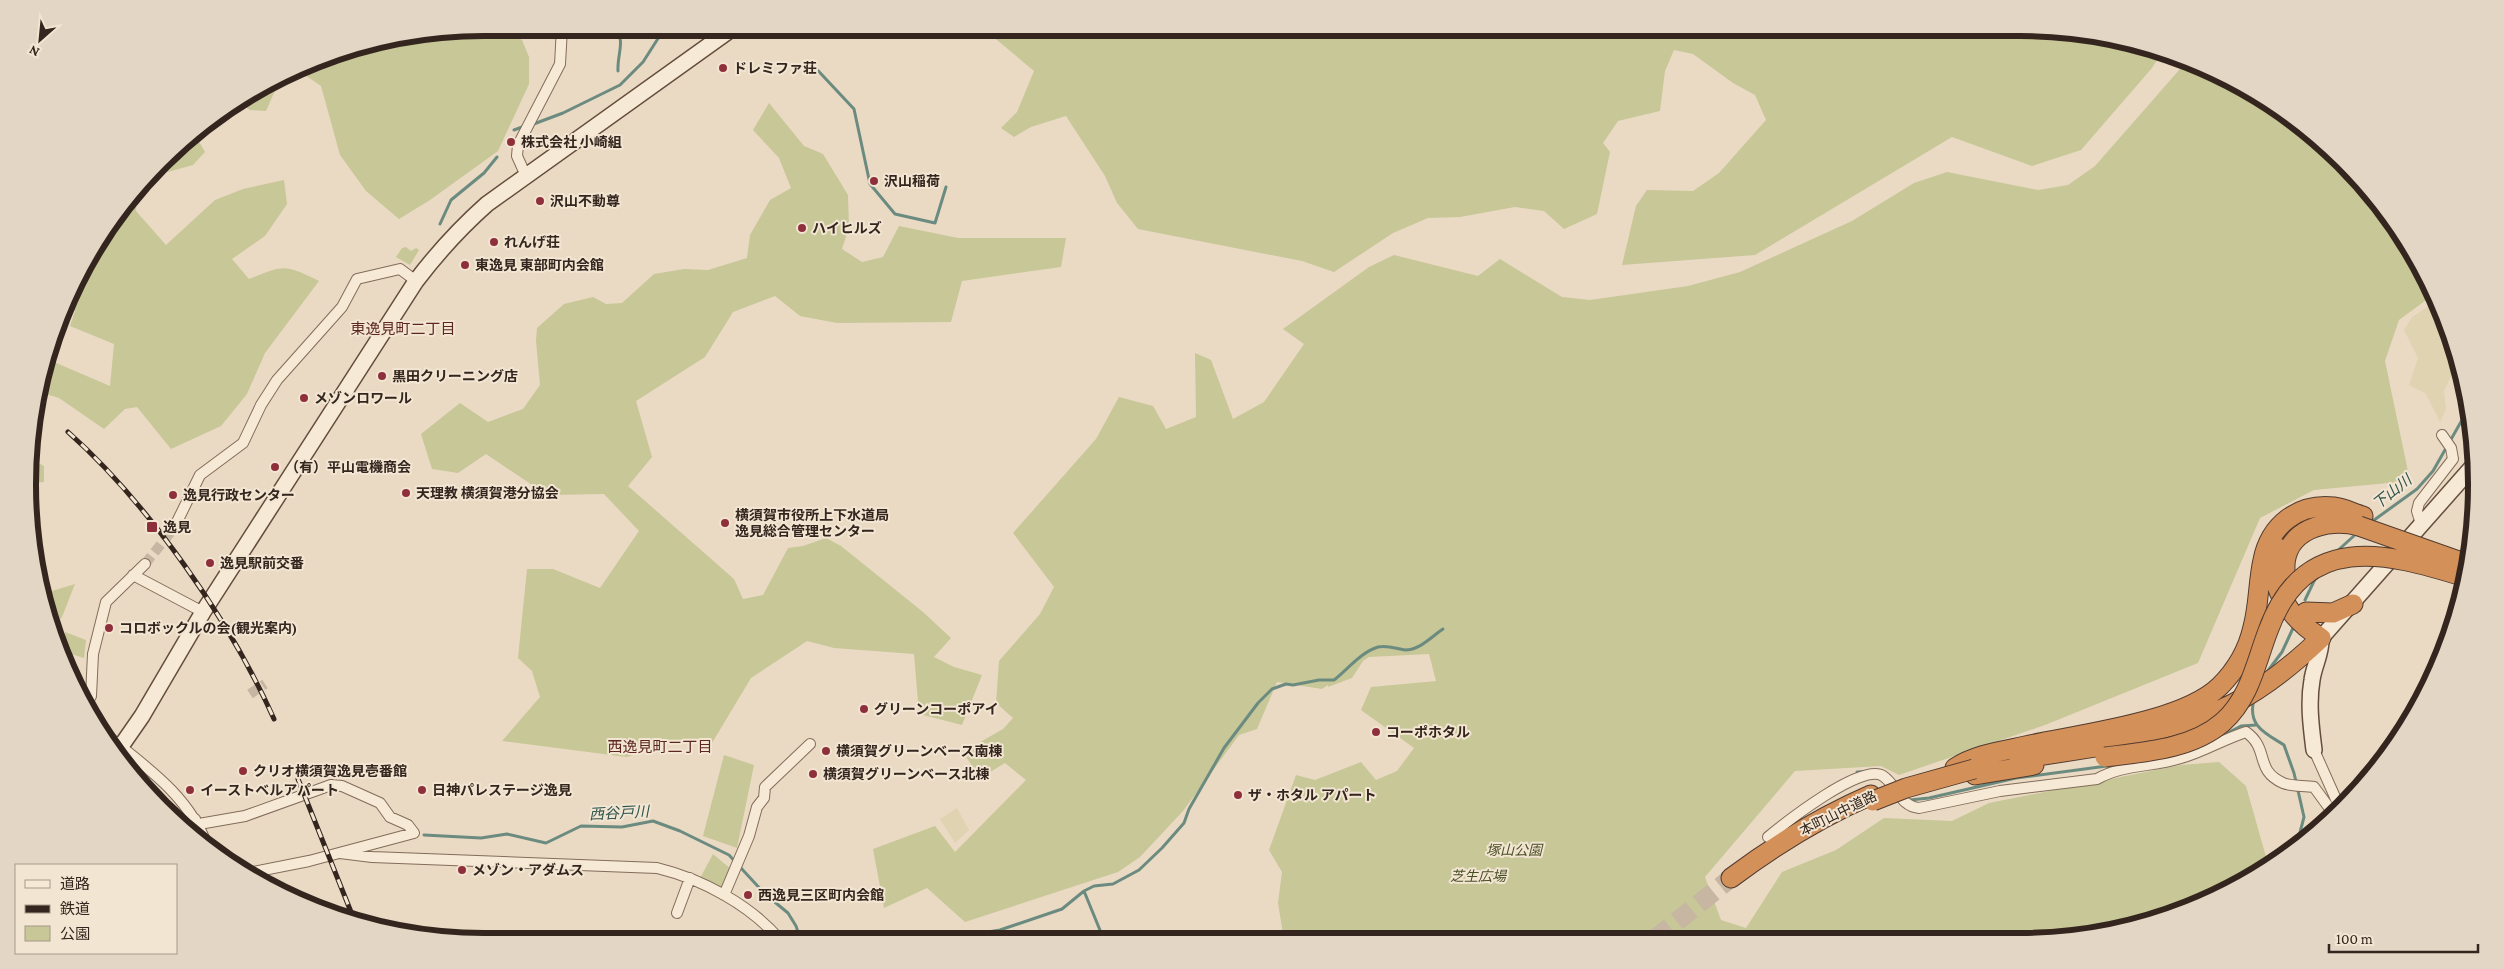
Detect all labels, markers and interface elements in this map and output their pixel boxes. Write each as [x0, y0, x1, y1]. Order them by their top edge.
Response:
north arrow [15, 15, 65, 65]
text: N [26, 42, 42, 61]
place label: ドレミファ荘 [733, 60, 817, 76]
marker: ドレミファ荘 [717, 62, 729, 74]
place label: 株式会社 小崎組 [521, 134, 622, 150]
marker: 株式会社 小崎組 [505, 136, 517, 148]
place label: 沢山稲荷 [884, 173, 940, 189]
marker: 沢山稲荷 [868, 175, 880, 187]
place label: 沢山不動尊 [550, 193, 620, 209]
marker: 沢山不動尊 [534, 195, 546, 207]
place label: ハイヒルズ [812, 220, 882, 236]
marker: ハイヒルズ [796, 222, 808, 234]
place label: れんげ荘 [504, 234, 560, 250]
marker: れんげ荘 [488, 236, 500, 248]
place label: 東逸見 東部町内会館 [475, 257, 604, 273]
marker: 東逸見 東部町内会館 [459, 259, 471, 271]
district label: 東逸見町二丁目 [350, 321, 456, 337]
place label: 黒田クリーニング店 [392, 368, 518, 384]
marker: 黒田クリーニング店 [376, 370, 388, 382]
place label: メゾンロワール [314, 390, 412, 406]
marker: メゾンロワール [298, 392, 310, 404]
place label: （有）平山電機商会 [285, 459, 411, 475]
marker: （有）平山電機商会 [269, 461, 281, 473]
water label: 下山川 [2369, 470, 2416, 512]
place label: 天理教 横須賀港分協会 [416, 485, 559, 501]
place label: 逸見行政センター [183, 487, 295, 503]
marker: 天理教 横須賀港分協会 [400, 487, 412, 499]
marker: 逸見行政センター [167, 489, 179, 501]
place label: 横須賀市役所上下水道局 逸見総合管理センター [735, 507, 889, 539]
marker: 横須賀市役所上下水道局 逸見総合管理センター [719, 517, 731, 529]
place label: 逸見 [163, 519, 191, 535]
marker: 逸見 [145, 520, 159, 534]
place label: 逸見駅前交番 [220, 555, 304, 571]
marker: 逸見駅前交番 [204, 557, 216, 569]
place label: コロボックルの会(観光案内) [119, 620, 297, 637]
marker: コロボックルの会(観光案内) [103, 622, 115, 634]
place label: グリーンコーポアイ [874, 701, 999, 717]
marker: グリーンコーポアイ [858, 703, 870, 715]
place label: コーポホタル [1386, 724, 1470, 740]
marker: コーポホタル [1370, 726, 1382, 738]
district label: 西逸見町二丁目 [607, 739, 713, 755]
place label: 横須賀グリーンベース南棟 [836, 743, 1003, 759]
marker: 横須賀グリーンベース南棟 [820, 745, 832, 757]
place label: クリオ横須賀逸見壱番館 [253, 763, 407, 779]
marker: クリオ横須賀逸見壱番館 [237, 765, 249, 777]
place label: 横須賀グリーンベース北棟 [823, 766, 990, 782]
marker: 横須賀グリーンベース北棟 [807, 768, 819, 780]
place label: イーストベルアパート [200, 782, 339, 798]
place label: 日神パレステージ逸見 [432, 782, 572, 798]
marker: イーストベルアパート [184, 784, 196, 796]
marker: 日神パレステージ逸見 [416, 784, 428, 796]
place label: ザ・ホタル アパート [1248, 787, 1376, 803]
street label: 本町山中道路 [1797, 787, 1879, 839]
marker: ザ・ホタル アパート [1232, 789, 1244, 801]
water label: 西谷戸川 [589, 803, 651, 823]
park label: 塚山公園 [1486, 842, 1544, 858]
place label: メゾン・アダムス [472, 862, 584, 878]
legend [15, 864, 178, 954]
marker: メゾン・アダムス [456, 864, 468, 876]
park label: 芝生広場 [1450, 868, 1508, 884]
text: 道路 [60, 876, 90, 892]
place label: 西逸見三区町内会館 [758, 887, 884, 903]
marker: 西逸見三区町内会館 [742, 889, 754, 901]
text: 鉄道 [60, 901, 90, 917]
scale bar [2329, 922, 2478, 954]
text: 公園 [60, 926, 90, 942]
text: 100 m [2336, 931, 2373, 947]

